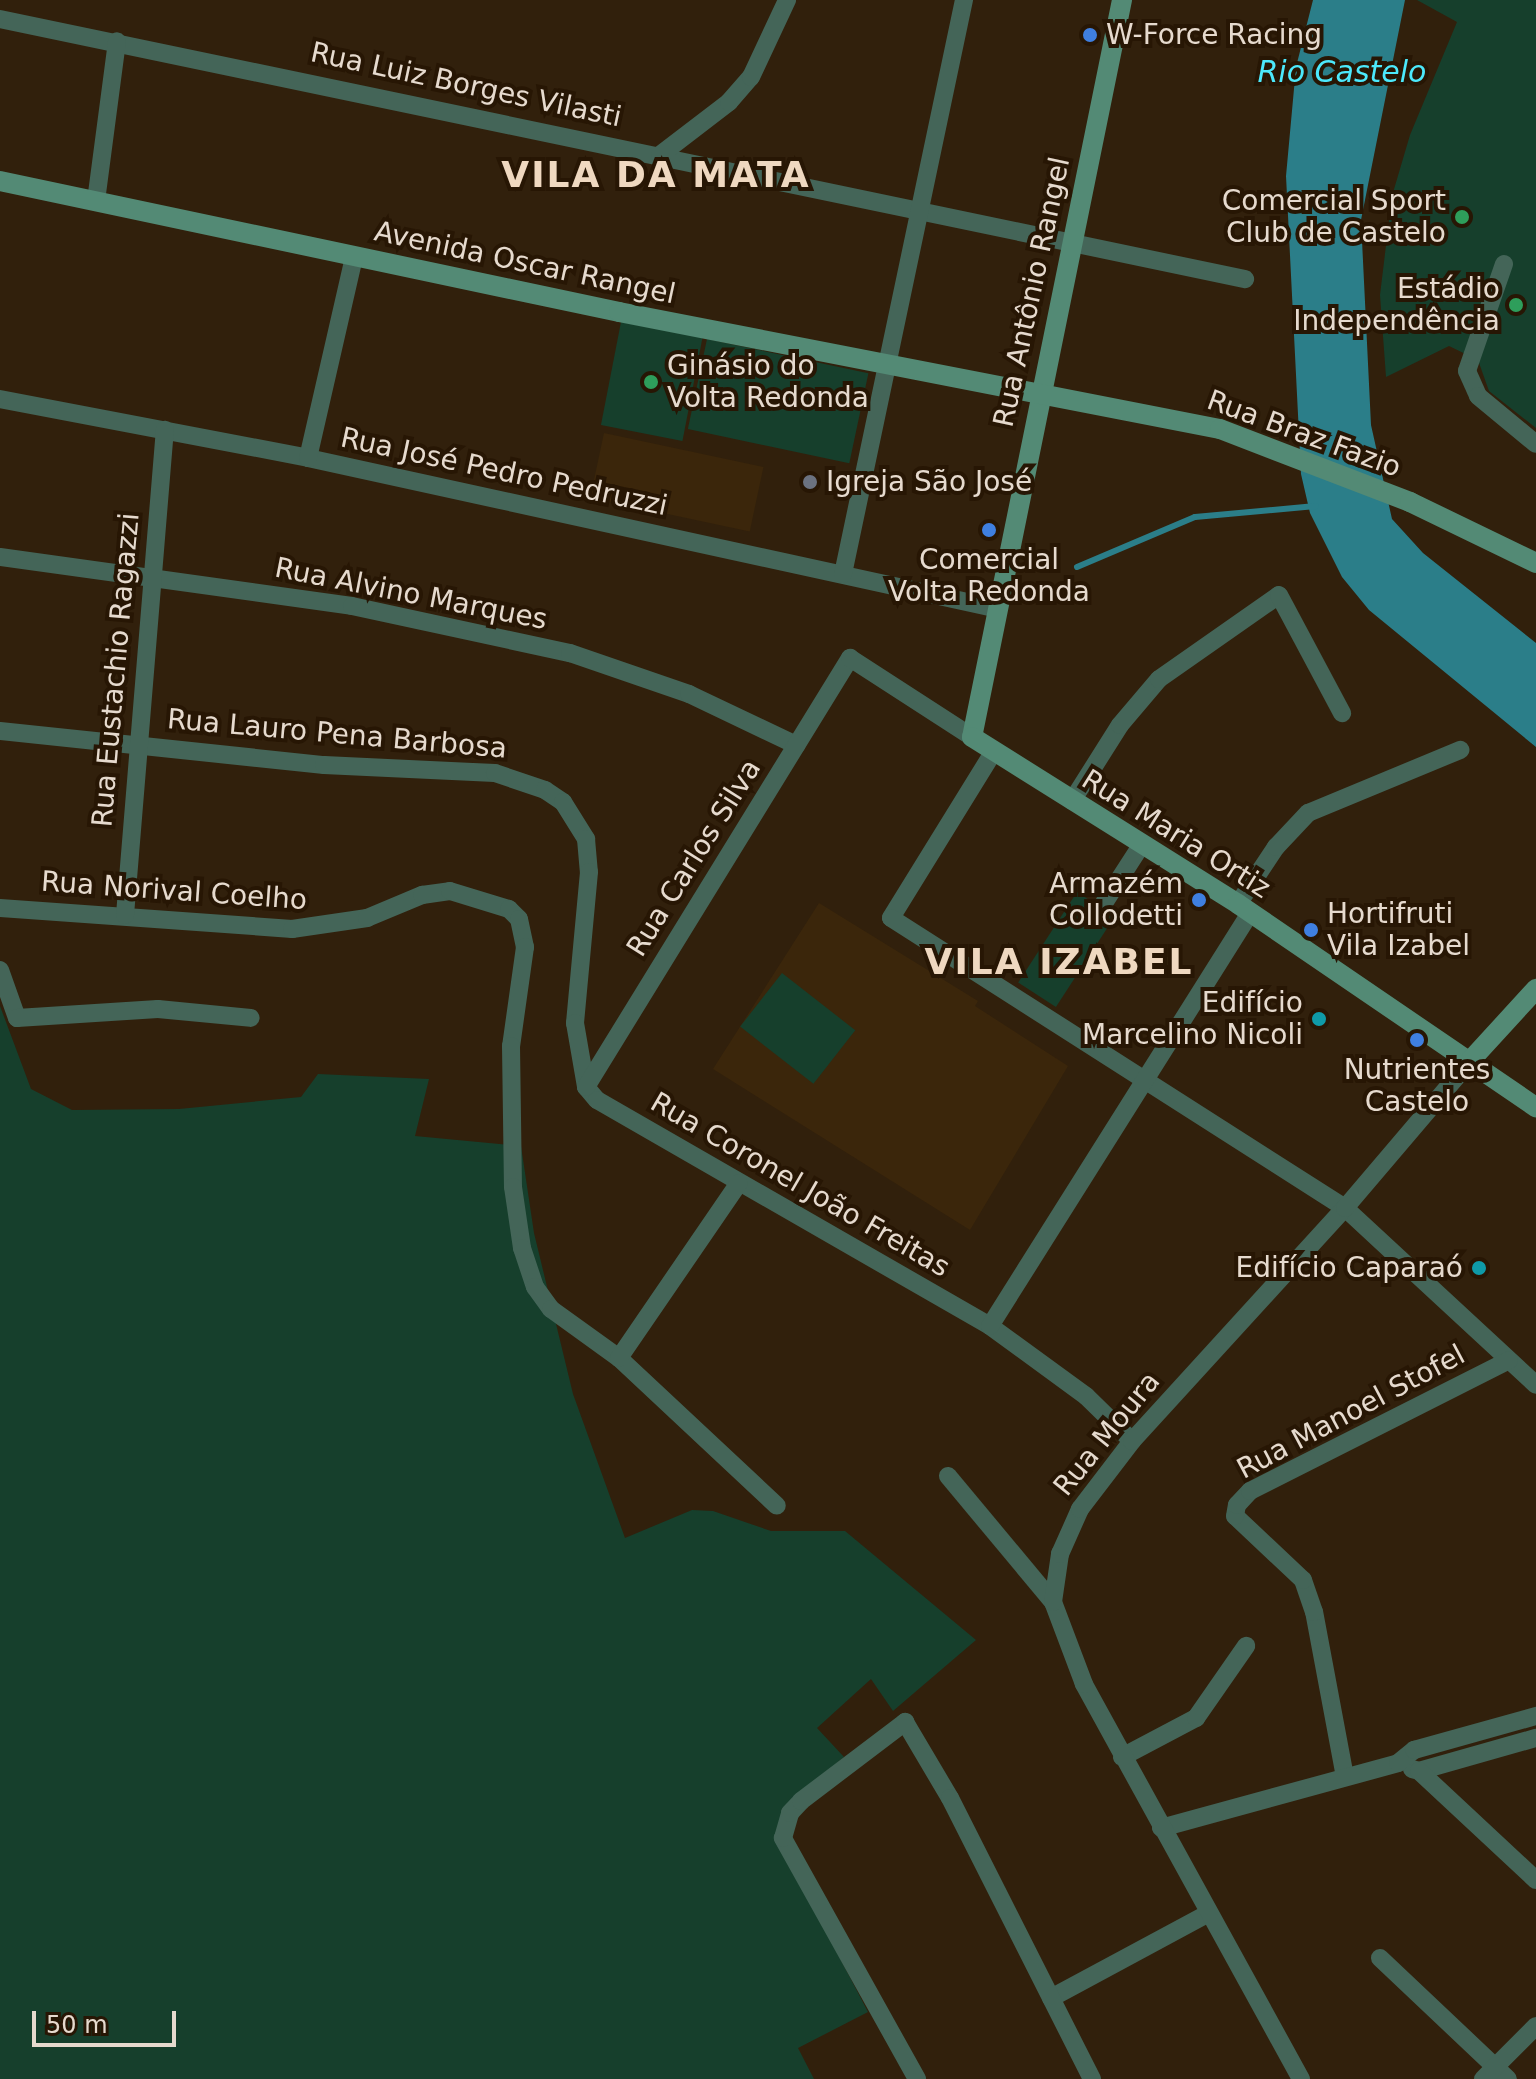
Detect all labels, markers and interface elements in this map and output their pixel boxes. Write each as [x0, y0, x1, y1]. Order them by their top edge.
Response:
place label: W-Force Racing [1106, 18, 1322, 52]
marker: W-Force Racing [1081, 26, 1099, 44]
street label: Rua Luiz Borges Vilasti [308, 36, 624, 134]
water label: Rio Castelo [1258, 54, 1426, 90]
district label: VILA DA MATA [501, 153, 811, 197]
street label: Rua Antônio Rangel [987, 154, 1077, 430]
place label: Comercial Sport Club de Castelo [1222, 184, 1446, 250]
marker: Comercial Sport Club de Castelo [1453, 208, 1471, 226]
street label: Avenida Oscar Rangel [371, 215, 679, 311]
place label: Estádio Independência [1293, 272, 1500, 338]
marker: Estádio Independência [1507, 296, 1525, 314]
place label: Ginásio do Volta Redonda [667, 349, 869, 415]
marker: Ginásio do Volta Redonda [642, 373, 660, 391]
street label: Rua Braz Fazio [1203, 383, 1405, 485]
street label: Rua José Pedro Pedruzzi [338, 421, 670, 523]
place label: Igreja São José [826, 465, 1032, 499]
marker: Igreja São José [801, 473, 819, 491]
street label: Rua Eustachio Ragazzi [86, 512, 146, 828]
marker: Comercial Volta Redonda [980, 521, 998, 539]
place label: Comercial Volta Redonda [888, 543, 1090, 609]
street label: Rua Alvino Marques [272, 551, 550, 637]
street label: Rua Lauro Pena Barbosa [166, 702, 508, 766]
street label: Rua Carlos Silva [620, 753, 768, 963]
street label: Rua Maria Ortiz [1076, 763, 1276, 905]
street label: Rua Norival Coelho [40, 865, 308, 917]
place label: Armazém Collodetti [1049, 867, 1183, 933]
marker: Armazém Collodetti [1190, 891, 1208, 909]
place label: Hortifruti Vila Izabel [1327, 897, 1470, 963]
marker: Hortifruti Vila Izabel [1302, 921, 1320, 939]
district label: VILA IZABEL [925, 940, 1193, 984]
place label: Edifício Marcelino Nicoli [1082, 986, 1303, 1052]
marker: Edifício Marcelino Nicoli [1310, 1010, 1328, 1028]
marker: Nutrientes Castelo [1408, 1031, 1426, 1049]
place label: Nutrientes Castelo [1344, 1053, 1490, 1119]
street label: Rua Coronel João Freitas [645, 1086, 955, 1284]
place label: Edifício Caparaó [1235, 1251, 1463, 1285]
marker: Edifício Caparaó [1470, 1259, 1488, 1277]
street label: Rua Manoel Stofel [1231, 1338, 1471, 1486]
street label: Rua Moura [1047, 1365, 1167, 1503]
scale bar [36, 1995, 180, 2045]
text: 50 m [46, 2011, 108, 2039]

